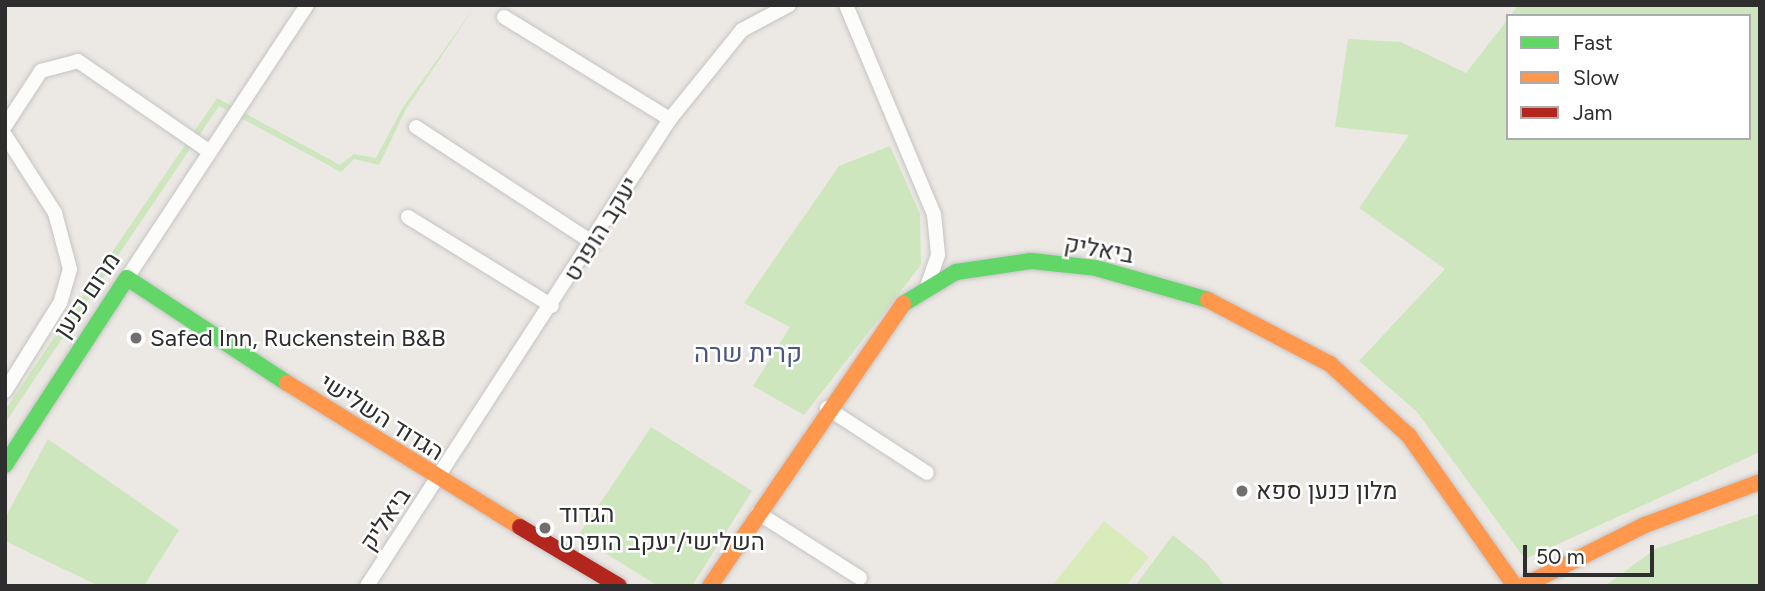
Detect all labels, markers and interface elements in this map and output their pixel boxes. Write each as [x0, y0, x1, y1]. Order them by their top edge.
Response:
legend [1506, 14, 1751, 140]
text: Fast [1573, 30, 1613, 55]
text: Slow [1573, 65, 1619, 90]
text: Jam [1573, 100, 1612, 125]
street label: יעקב הופרט [558, 172, 644, 286]
street label: ביאליק [1062, 229, 1136, 269]
street label: מרום כנען [48, 246, 126, 344]
place label: Safed Inn, Ruckenstein B&B [150, 324, 446, 352]
marker: Safed Inn, Ruckenstein B&B [128, 330, 144, 346]
district label: קרית שרה [694, 338, 802, 370]
street label: הגדוד השלישי [315, 368, 449, 466]
place label: מלון כנען ספא [1256, 477, 1398, 505]
street label: ביאליק [354, 482, 416, 556]
marker: מלון כנען ספא [1234, 483, 1250, 499]
place label: הגדוד השלישי/יעקב הופרט [559, 500, 765, 556]
marker: הגדוד השלישי/יעקב הופרט [537, 520, 553, 536]
scale bar [1527, 532, 1658, 576]
text: 50 m [1536, 544, 1585, 569]

